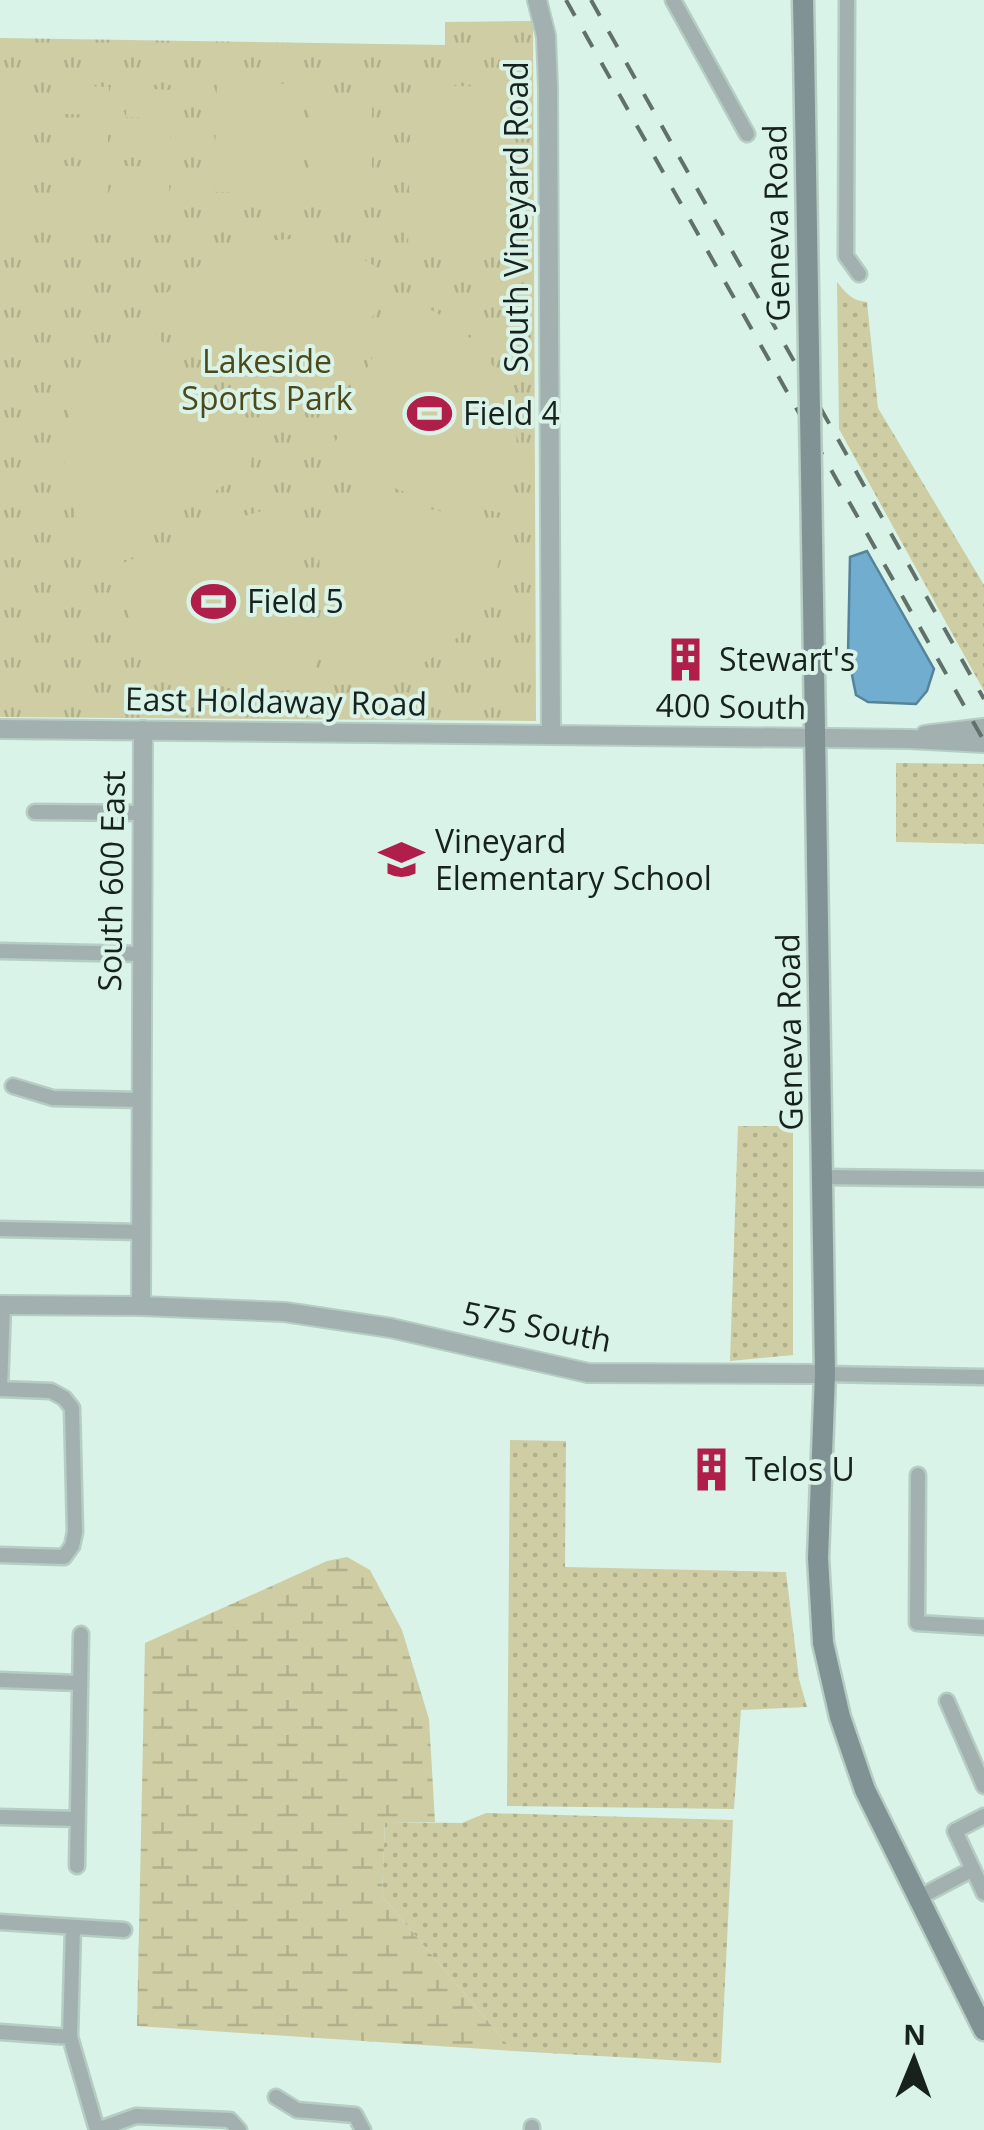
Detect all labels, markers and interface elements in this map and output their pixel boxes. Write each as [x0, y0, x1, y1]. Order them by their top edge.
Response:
street label: South Vineyard Road [494, 61, 537, 373]
street label: Geneva Road [752, 124, 799, 322]
park label: Lakeside Sports Park [181, 339, 353, 419]
sports icon: Field 4 [406, 390, 454, 438]
place label: Field 4 [463, 391, 560, 434]
sports icon: Field 5 [190, 578, 238, 626]
place label: Field 5 [247, 579, 344, 622]
building icon: Stewart's [662, 636, 710, 684]
place label: Stewart's [719, 637, 855, 680]
street label: East Holdaway Road [125, 676, 427, 725]
street label: 400 South [655, 683, 807, 728]
street label: South 600 East [87, 770, 134, 992]
place label: Vineyard Elementary School [435, 819, 712, 899]
school or university icon: Vineyard Elementary School [378, 836, 426, 884]
street label: Geneva Road [765, 933, 812, 1131]
street label: 575 South [459, 1290, 615, 1361]
building icon: Telos U [688, 1446, 736, 1494]
place label: Telos U [745, 1447, 855, 1490]
north arrow [864, 2010, 964, 2110]
text: N [903, 2015, 926, 2053]

